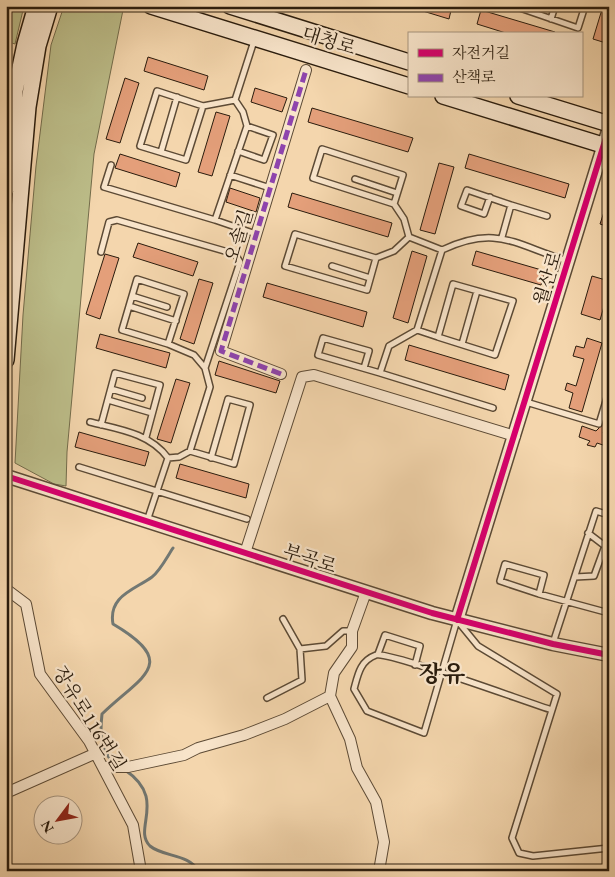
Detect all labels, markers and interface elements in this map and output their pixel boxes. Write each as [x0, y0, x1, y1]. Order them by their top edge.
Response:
street label: 대청로 [299, 20, 359, 60]
legend [408, 32, 582, 98]
text: 자전거길 [452, 43, 510, 62]
text: 산책로 [452, 67, 496, 86]
street label: 오솔길 [218, 206, 258, 266]
street label: 월산로 [527, 248, 567, 308]
street label: 부곡로 [280, 538, 340, 579]
district label: 장유 [419, 658, 466, 689]
street label: 장유로116번길 [47, 661, 132, 775]
north arrow [32, 794, 82, 844]
text: N [36, 817, 58, 836]

